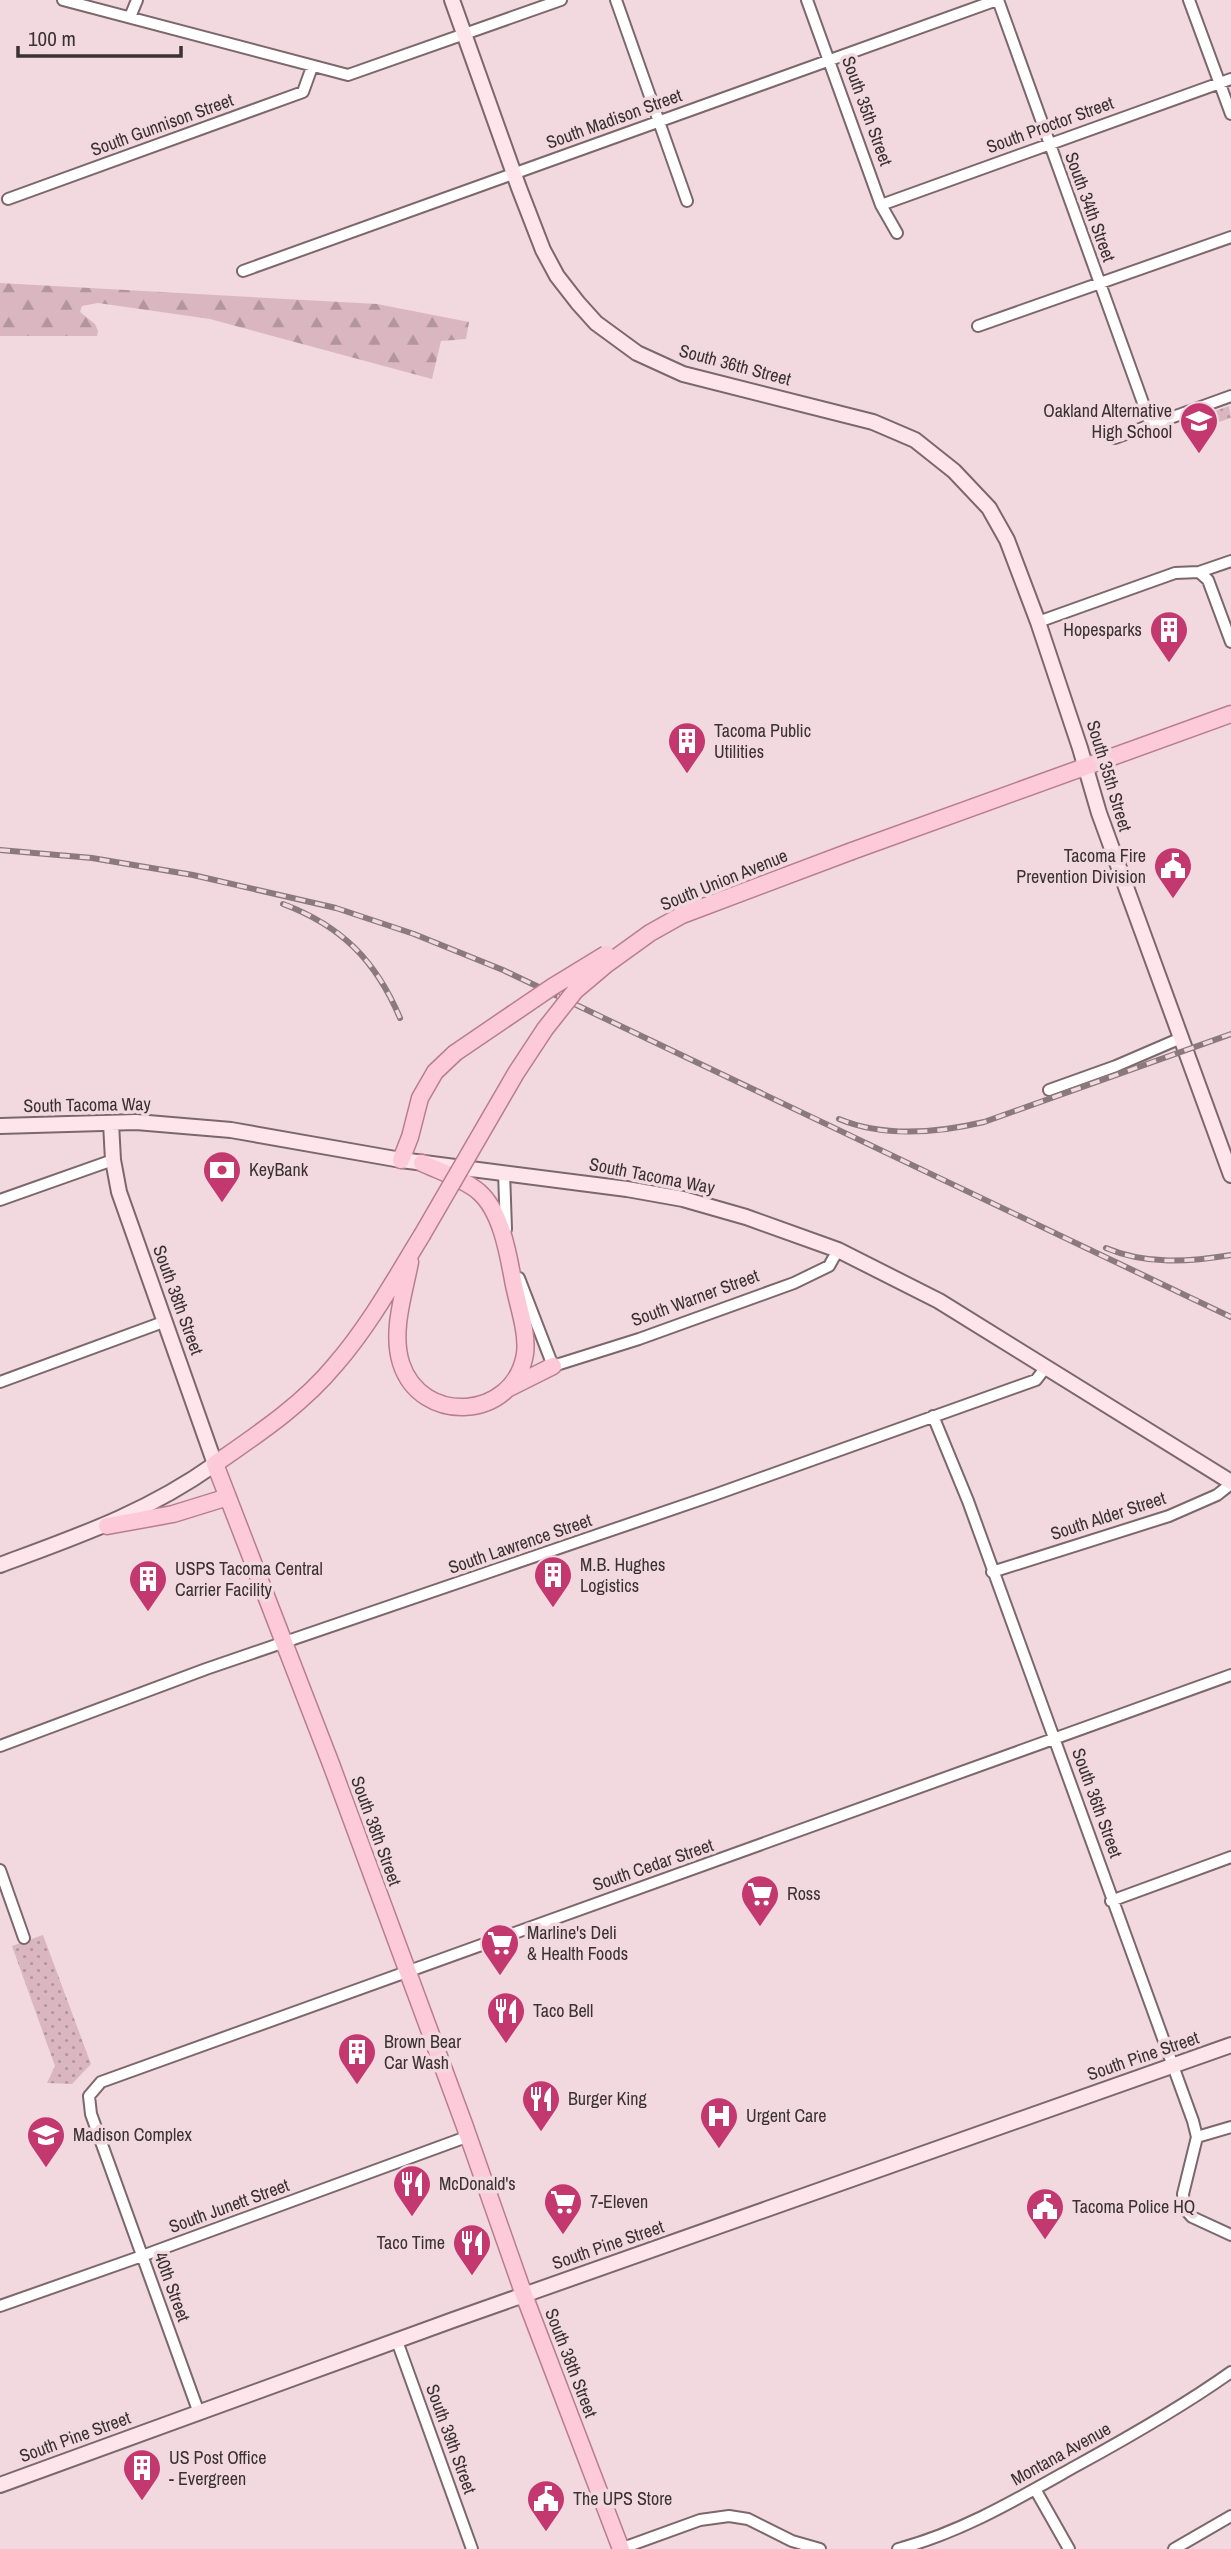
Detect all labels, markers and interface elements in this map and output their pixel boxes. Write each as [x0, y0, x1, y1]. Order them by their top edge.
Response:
scale bar [18, 14, 180, 58]
text: 100 m [28, 24, 76, 53]
street label: South 35th Street [836, 53, 899, 169]
street label: South Madison Street [542, 82, 685, 155]
street label: South Gunnison Street [87, 87, 237, 162]
street label: South Proctor Street [983, 90, 1117, 159]
street label: South 34th Street [1059, 149, 1122, 265]
street label: South 36th Street [676, 338, 794, 391]
place label: Oakland Alternative High School [1043, 398, 1172, 444]
school or university icon: Oakland Alternative High School [1178, 400, 1220, 455]
building icon: Hopesparks [1148, 609, 1190, 664]
place label: Hopesparks [1063, 617, 1142, 642]
street label: South 35th Street [1081, 717, 1138, 834]
place label: Tacoma Public Utilities [714, 718, 811, 764]
building icon: Tacoma Public Utilities [666, 720, 708, 775]
street label: South Union Avenue [656, 843, 791, 916]
place label: Tacoma Fire Prevention Division [1016, 843, 1146, 889]
public building icon: Tacoma Fire Prevention Division [1152, 845, 1194, 900]
street label: South Tacoma Way [23, 1091, 152, 1118]
bank icon: KeyBank [201, 1149, 243, 1204]
street label: South Tacoma Way [587, 1151, 718, 1200]
place label: KeyBank [249, 1157, 309, 1182]
street label: South 38th Street [147, 1242, 210, 1358]
street label: South Warner Street [628, 1263, 762, 1332]
street label: South Alder Street [1047, 1485, 1169, 1546]
street label: South Lawrence Street [445, 1507, 595, 1580]
place label: M.B. Hughes Logistics [580, 1552, 665, 1598]
building icon: M.B. Hughes Logistics [532, 1554, 574, 1609]
place label: USPS Tacoma Central Carrier Facility [175, 1556, 323, 1602]
building icon: USPS Tacoma Central Carrier Facility [127, 1558, 169, 1613]
street label: South 36th Street [1066, 1745, 1129, 1861]
street label: South 38th Street [345, 1773, 408, 1889]
street label: South Cedar Street [589, 1832, 717, 1897]
supermarket icon: Ross [739, 1873, 781, 1928]
place label: Ross [787, 1881, 821, 1906]
place label: Marline's Deli & Health Foods [527, 1920, 628, 1966]
supermarket icon: Marline's Deli & Health Foods [479, 1922, 521, 1977]
restaurant icon: Taco Bell [485, 1990, 527, 2045]
place label: Taco Bell [533, 1998, 593, 2023]
street label: South Pine Street [1084, 2025, 1202, 2086]
place label: Brown Bear Car Wash [384, 2029, 461, 2075]
building icon: Brown Bear Car Wash [336, 2031, 378, 2086]
restaurant icon: Burger King [520, 2078, 562, 2133]
place label: Burger King [568, 2086, 648, 2111]
hospital icon: Urgent Care [698, 2095, 740, 2150]
place label: Urgent Care [746, 2103, 826, 2128]
school or university icon: Madison Complex [25, 2114, 67, 2169]
place label: Madison Complex [73, 2122, 193, 2147]
restaurant icon: McDonald's [391, 2163, 433, 2218]
place label: McDonald's [439, 2171, 516, 2196]
street label: South Junett Street [165, 2172, 292, 2239]
supermarket icon: 7-Eleven [542, 2181, 584, 2236]
public building icon: Tacoma Police HQ [1024, 2186, 1066, 2241]
place label: 7-Eleven [590, 2189, 648, 2214]
place label: Tacoma Police HQ [1072, 2194, 1195, 2219]
street label: South Pine Street [549, 2214, 667, 2275]
restaurant icon: Taco Time [451, 2222, 493, 2277]
place label: Taco Time [376, 2230, 445, 2255]
street label: 40th Street [148, 2249, 197, 2325]
street label: South 38th Street [539, 2305, 604, 2421]
street label: South 39th Street [420, 2381, 483, 2497]
street label: South Pine Street [16, 2405, 134, 2468]
street label: Montana Avenue [1006, 2416, 1115, 2491]
place label: US Post Office - Evergreen [169, 2445, 266, 2491]
building icon: US Post Office - Evergreen [121, 2447, 163, 2502]
public building icon: The UPS Store [525, 2478, 567, 2533]
place label: The UPS Store [573, 2486, 672, 2511]

